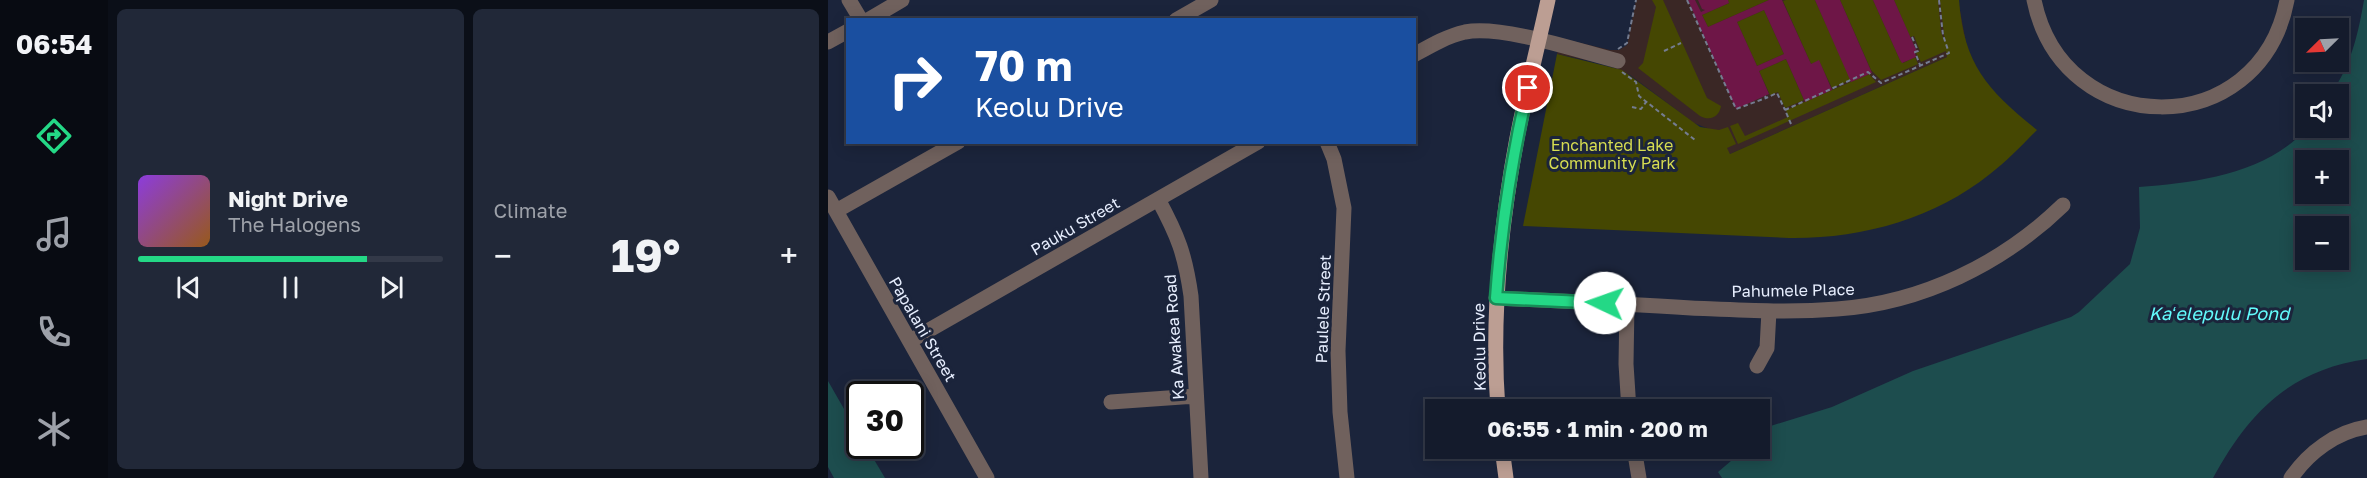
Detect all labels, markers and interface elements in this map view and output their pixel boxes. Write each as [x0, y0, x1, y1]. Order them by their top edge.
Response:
north arrow [2295, 18, 2349, 72]
map controls [2295, 18, 2349, 270]
text: 06:54 [16, 28, 92, 60]
text: 70 m [975, 40, 1072, 90]
icon: right [876, 42, 954, 120]
pin [1502, 62, 1553, 113]
icon: arrive [1511, 71, 1544, 104]
button: sound [2295, 84, 2349, 138]
text: Keolu Drive [975, 91, 1124, 123]
icon: directions [33, 115, 75, 157]
park label: Enchanted Lake Community Park [1549, 135, 1675, 173]
button: + [2295, 150, 2349, 204]
text: Night Drive [228, 185, 348, 212]
street label: Pauku Street [1027, 193, 1123, 259]
text: Climate [494, 198, 567, 222]
text: The Halogens [228, 212, 361, 236]
icon: music [33, 213, 75, 255]
button: − [2295, 216, 2349, 270]
text: 19° [611, 228, 680, 282]
text: − [494, 236, 512, 275]
text: + [780, 236, 798, 275]
street label: Paulele Street [1311, 254, 1335, 364]
icon: previous [172, 271, 205, 304]
icon: pause [274, 271, 307, 304]
icon: next [375, 271, 408, 304]
position arrow [1573, 271, 1637, 335]
street label: Papalani Street [885, 273, 961, 385]
street label: Ka Awakea Road [1160, 274, 1188, 400]
street label: Pahumele Place [1731, 279, 1855, 301]
water label: Kaʻelepulu Pond [2149, 302, 2291, 324]
street label: Keolu Drive [1468, 303, 1490, 391]
icon: phone [33, 311, 75, 353]
speed limit sign: 30 [846, 381, 924, 459]
icon: climate [33, 408, 75, 450]
text: 06:55 · 1 min · 200 m [1487, 415, 1708, 442]

